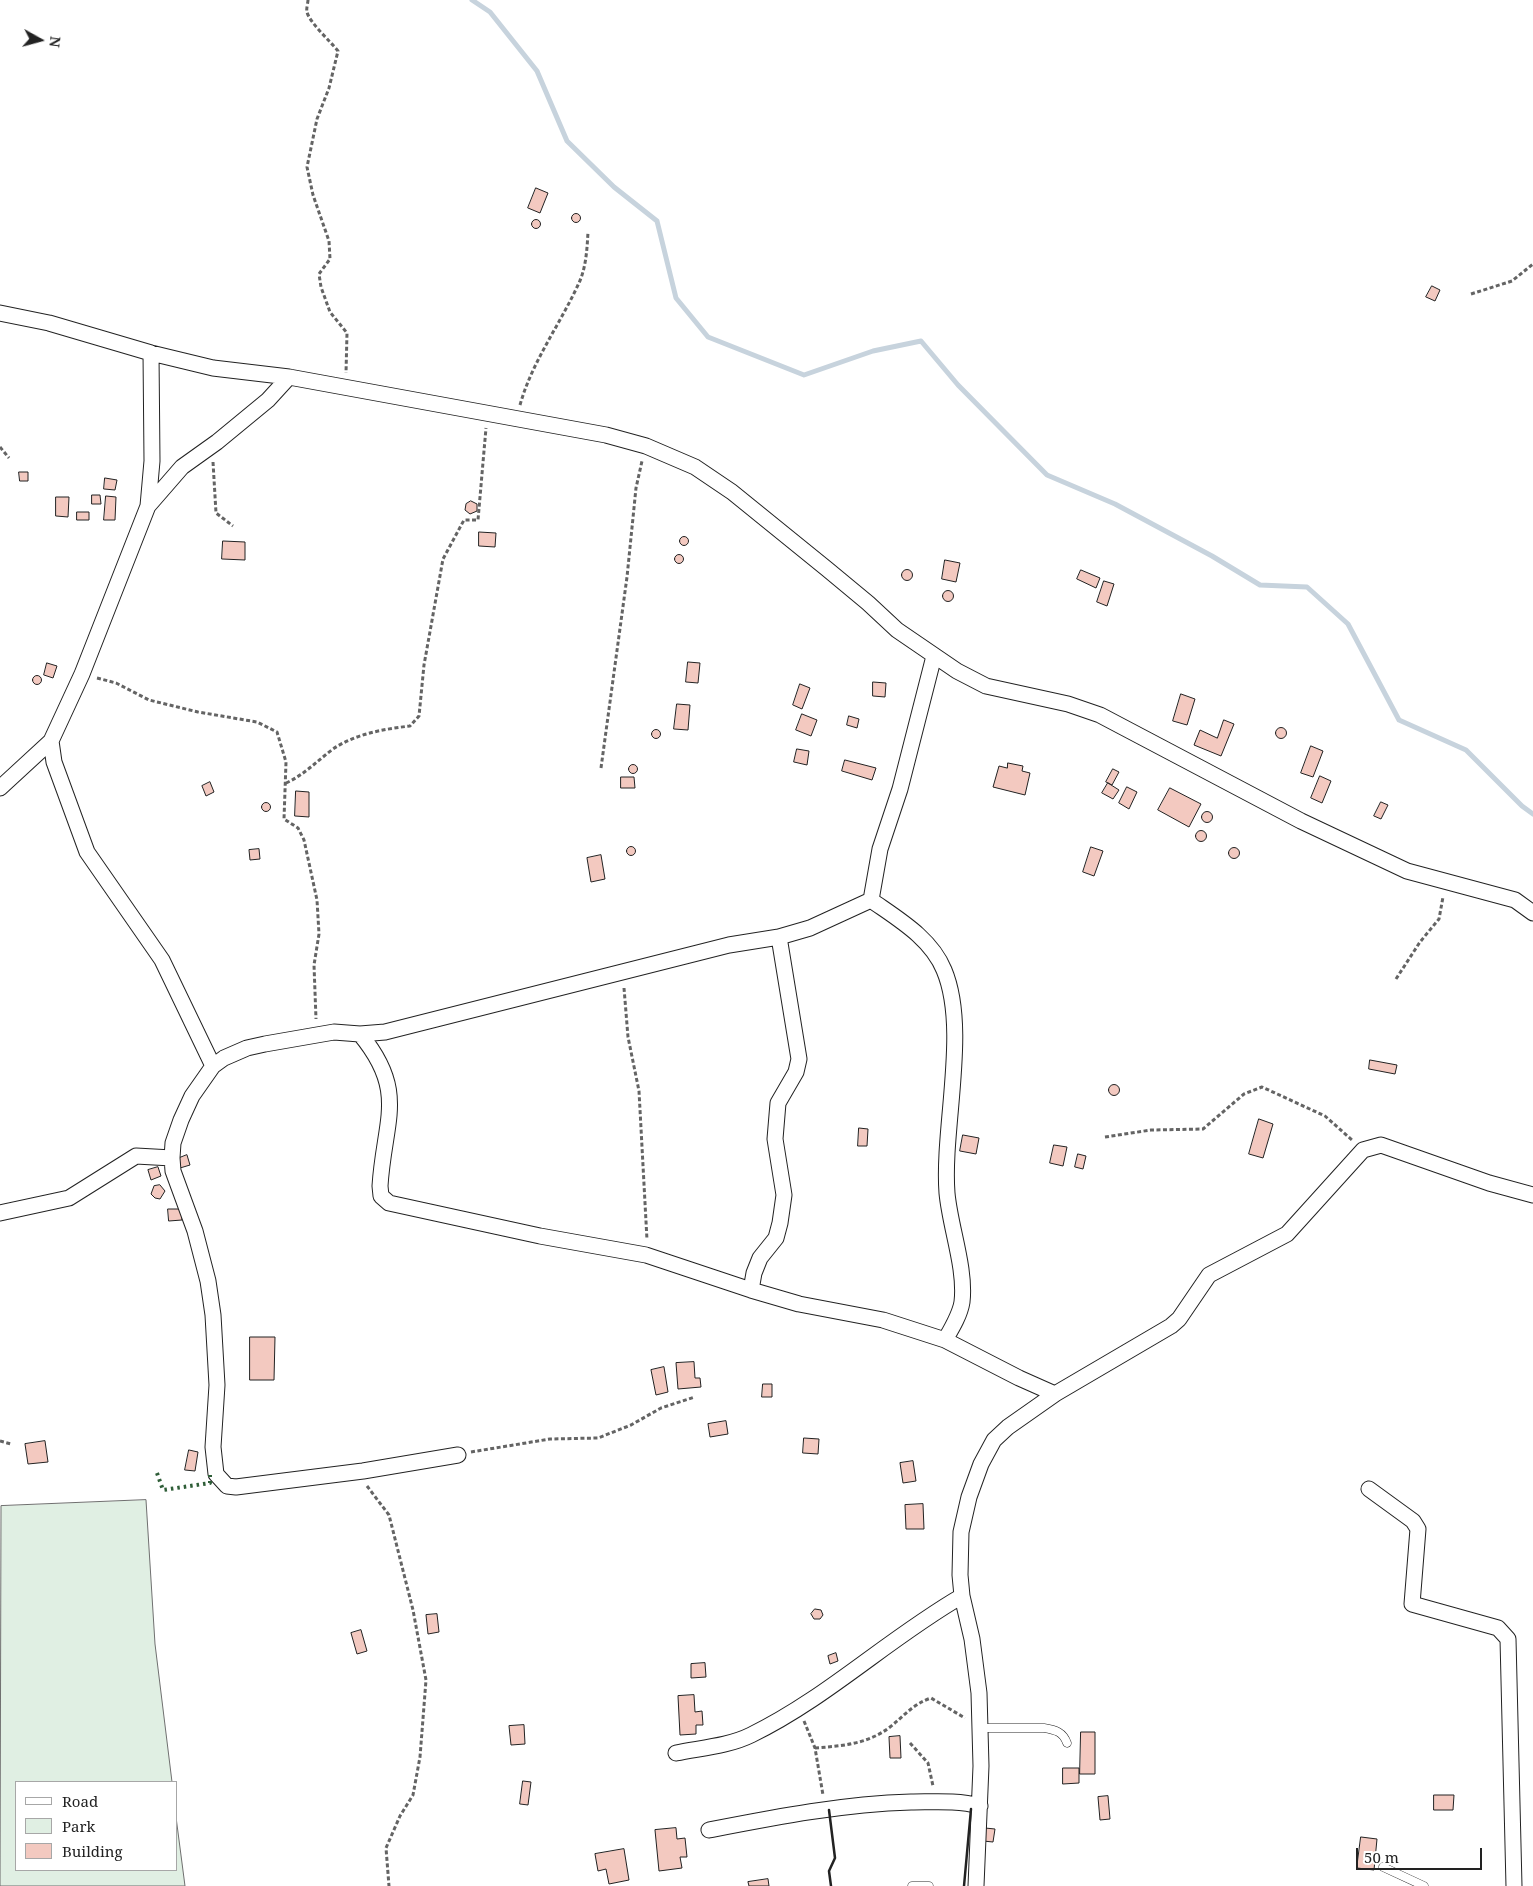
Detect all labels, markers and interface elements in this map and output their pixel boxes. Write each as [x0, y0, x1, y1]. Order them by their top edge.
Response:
north arrow [15, 15, 65, 65]
text: N [45, 35, 65, 49]
legend [15, 1781, 178, 1871]
text: Road [62, 1791, 98, 1811]
text: Park [62, 1816, 95, 1836]
scale bar [1358, 1838, 1484, 1870]
text: Building [62, 1841, 123, 1861]
text: 50 m [1364, 1847, 1399, 1867]

